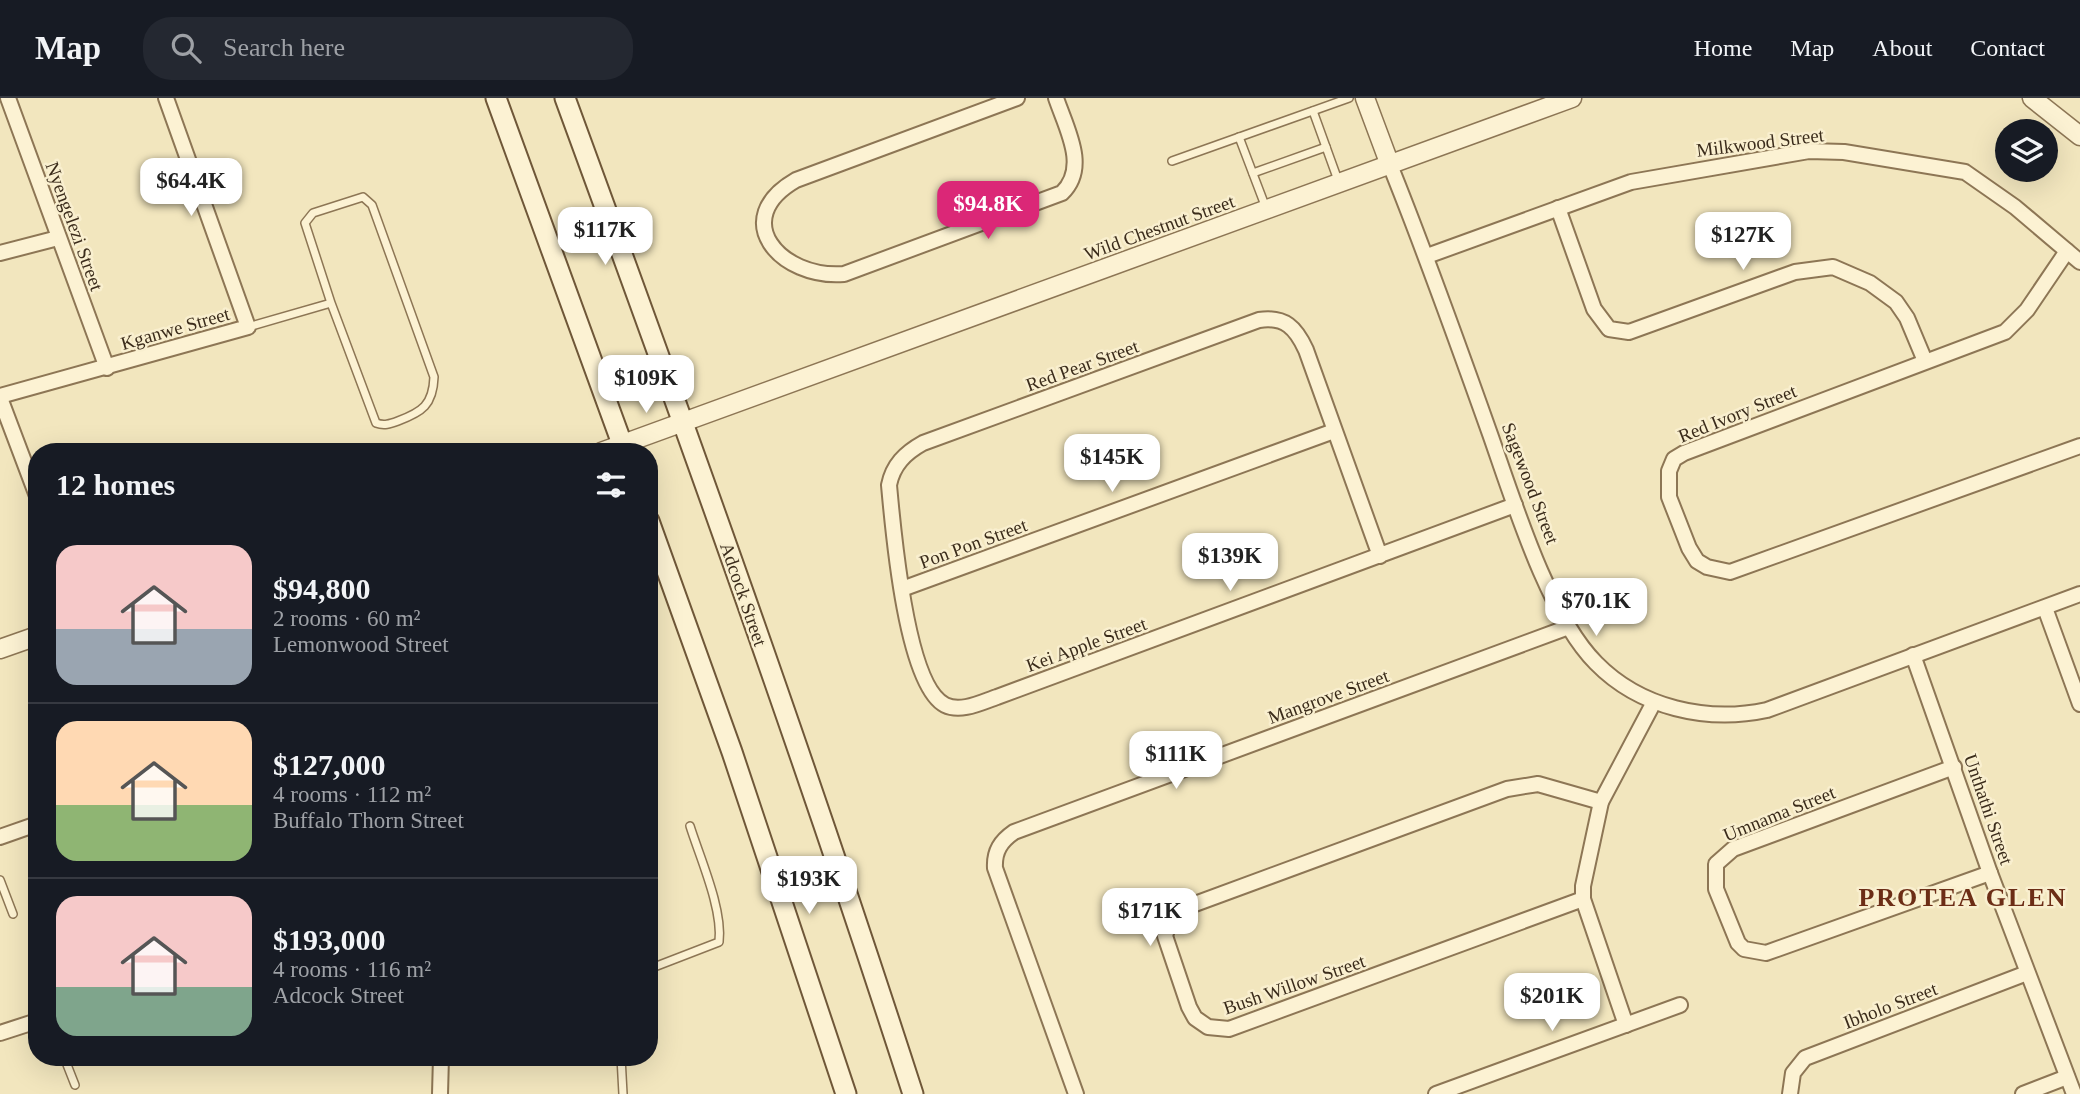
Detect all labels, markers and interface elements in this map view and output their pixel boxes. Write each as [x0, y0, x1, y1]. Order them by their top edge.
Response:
search box [143, 17, 633, 80]
icon: search [167, 29, 205, 67]
text: Map [35, 30, 101, 66]
text: Search here [223, 33, 345, 62]
text: Home [1694, 35, 1752, 61]
text: Map [1790, 35, 1834, 61]
text: About [1872, 35, 1932, 61]
text: Contact [1970, 35, 2045, 61]
map controls [1995, 119, 2058, 182]
button: layers [1995, 119, 2058, 182]
street label: Milkwood Street [1695, 124, 1826, 161]
pin: $64.4K [134, 158, 248, 218]
street label: Nyengelezi Street [41, 159, 108, 294]
text: $64.4K [156, 168, 226, 193]
pin: $94.8K [931, 181, 1045, 241]
street label: Wild Chestnut Street [1081, 190, 1238, 264]
text: $94.8K [953, 191, 1023, 216]
pin: $117K [556, 208, 654, 267]
pin: $127K [1694, 212, 1792, 272]
text: $117K [574, 217, 636, 242]
text: $127K [1711, 222, 1775, 247]
street label: Kganwe Street [118, 303, 233, 354]
street label: Red Pear Street [1023, 335, 1142, 396]
pin: $109K [597, 356, 695, 415]
text: $109K [614, 365, 678, 390]
street label: Red Ivory Street [1675, 380, 1800, 447]
street label: Sagewood Street [1498, 420, 1564, 547]
pin: $145K [1063, 434, 1161, 494]
text: $145K [1080, 444, 1144, 469]
icon: filters [592, 466, 630, 504]
text: 12 homes [56, 468, 175, 501]
street label: Pon Pon Street [917, 514, 1031, 573]
pin: $139K [1181, 533, 1279, 593]
street label: Adcock Street [716, 540, 771, 649]
text: $139K [1198, 543, 1262, 568]
text: $94,800 [273, 572, 371, 605]
icon: home [112, 573, 196, 657]
pin: $70.1K [1539, 578, 1653, 638]
text: $70.1K [1561, 588, 1631, 613]
text: 2 rooms · 60 m² [273, 606, 420, 631]
street label: Kei Apple Street [1023, 613, 1150, 676]
text: Lemonwood Street [273, 632, 449, 657]
street label: Mangrove Street [1265, 665, 1392, 728]
pin: $111K [1127, 732, 1225, 791]
text: $111K [1145, 741, 1207, 766]
text: $127,000 [273, 748, 386, 781]
icon: home [112, 749, 196, 833]
street label: Unthathi Street [1960, 751, 2018, 868]
street label: Umnama Street [1720, 781, 1839, 845]
text: 4 rooms · 112 m² [273, 782, 431, 807]
text: Buffalo Thorn Street [273, 808, 464, 833]
pin: $193K [760, 856, 858, 916]
text: $193K [777, 866, 841, 891]
district label: PROTEA GLEN [1858, 883, 2068, 912]
pin: $171K [1101, 888, 1199, 948]
text: $171K [1118, 898, 1182, 923]
text: $193,000 [273, 923, 386, 956]
icon: home [112, 924, 196, 1008]
street label: Bush Willow Street [1220, 950, 1369, 1019]
text: 4 rooms · 116 m² [273, 957, 431, 982]
pin: $201K [1503, 974, 1601, 1033]
street label: Ibholo Street [1840, 978, 1941, 1033]
text: Adcock Street [273, 983, 404, 1008]
text: $201K [1520, 983, 1584, 1008]

